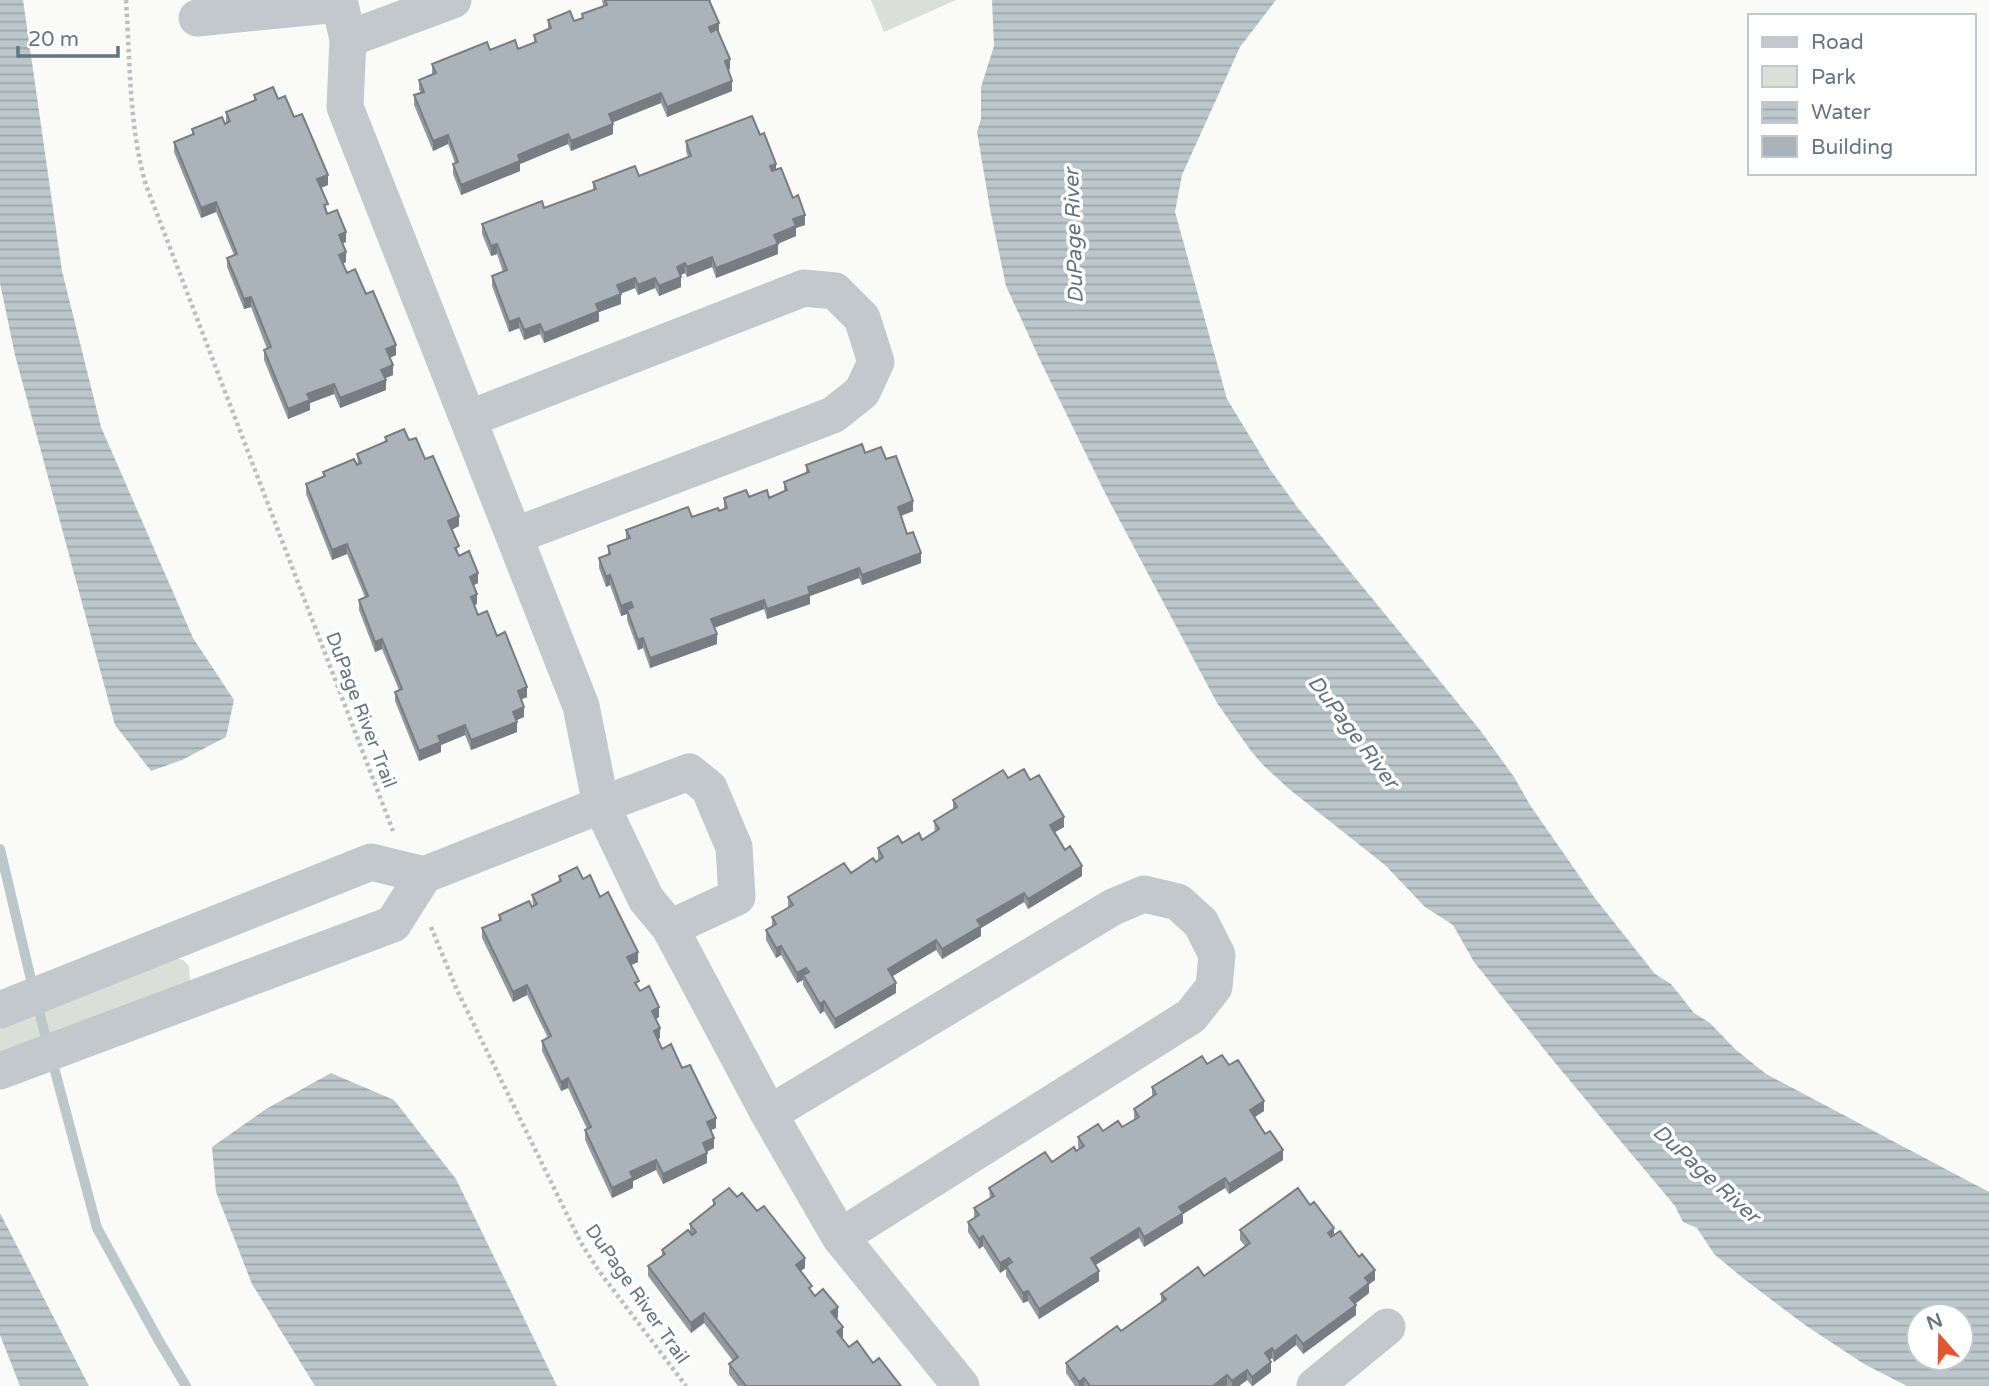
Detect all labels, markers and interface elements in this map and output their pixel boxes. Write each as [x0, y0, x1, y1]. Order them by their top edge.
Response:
scale bar [18, 14, 117, 58]
legend [1748, 14, 1975, 175]
text: 20 m [28, 27, 79, 52]
text: Road [1811, 30, 1864, 55]
text: Park [1811, 65, 1856, 90]
text: Water [1811, 100, 1871, 125]
text: Building [1811, 135, 1893, 160]
water label: DuPage River [1059, 165, 1089, 304]
street label: DuPage River Trail [321, 629, 401, 791]
water label: DuPage River [1302, 670, 1405, 796]
water label: DuPage River [1647, 1119, 1767, 1231]
street label: DuPage River Trail [581, 1220, 693, 1368]
north arrow [1905, 1302, 1975, 1372]
text: N [1924, 1309, 1945, 1335]

